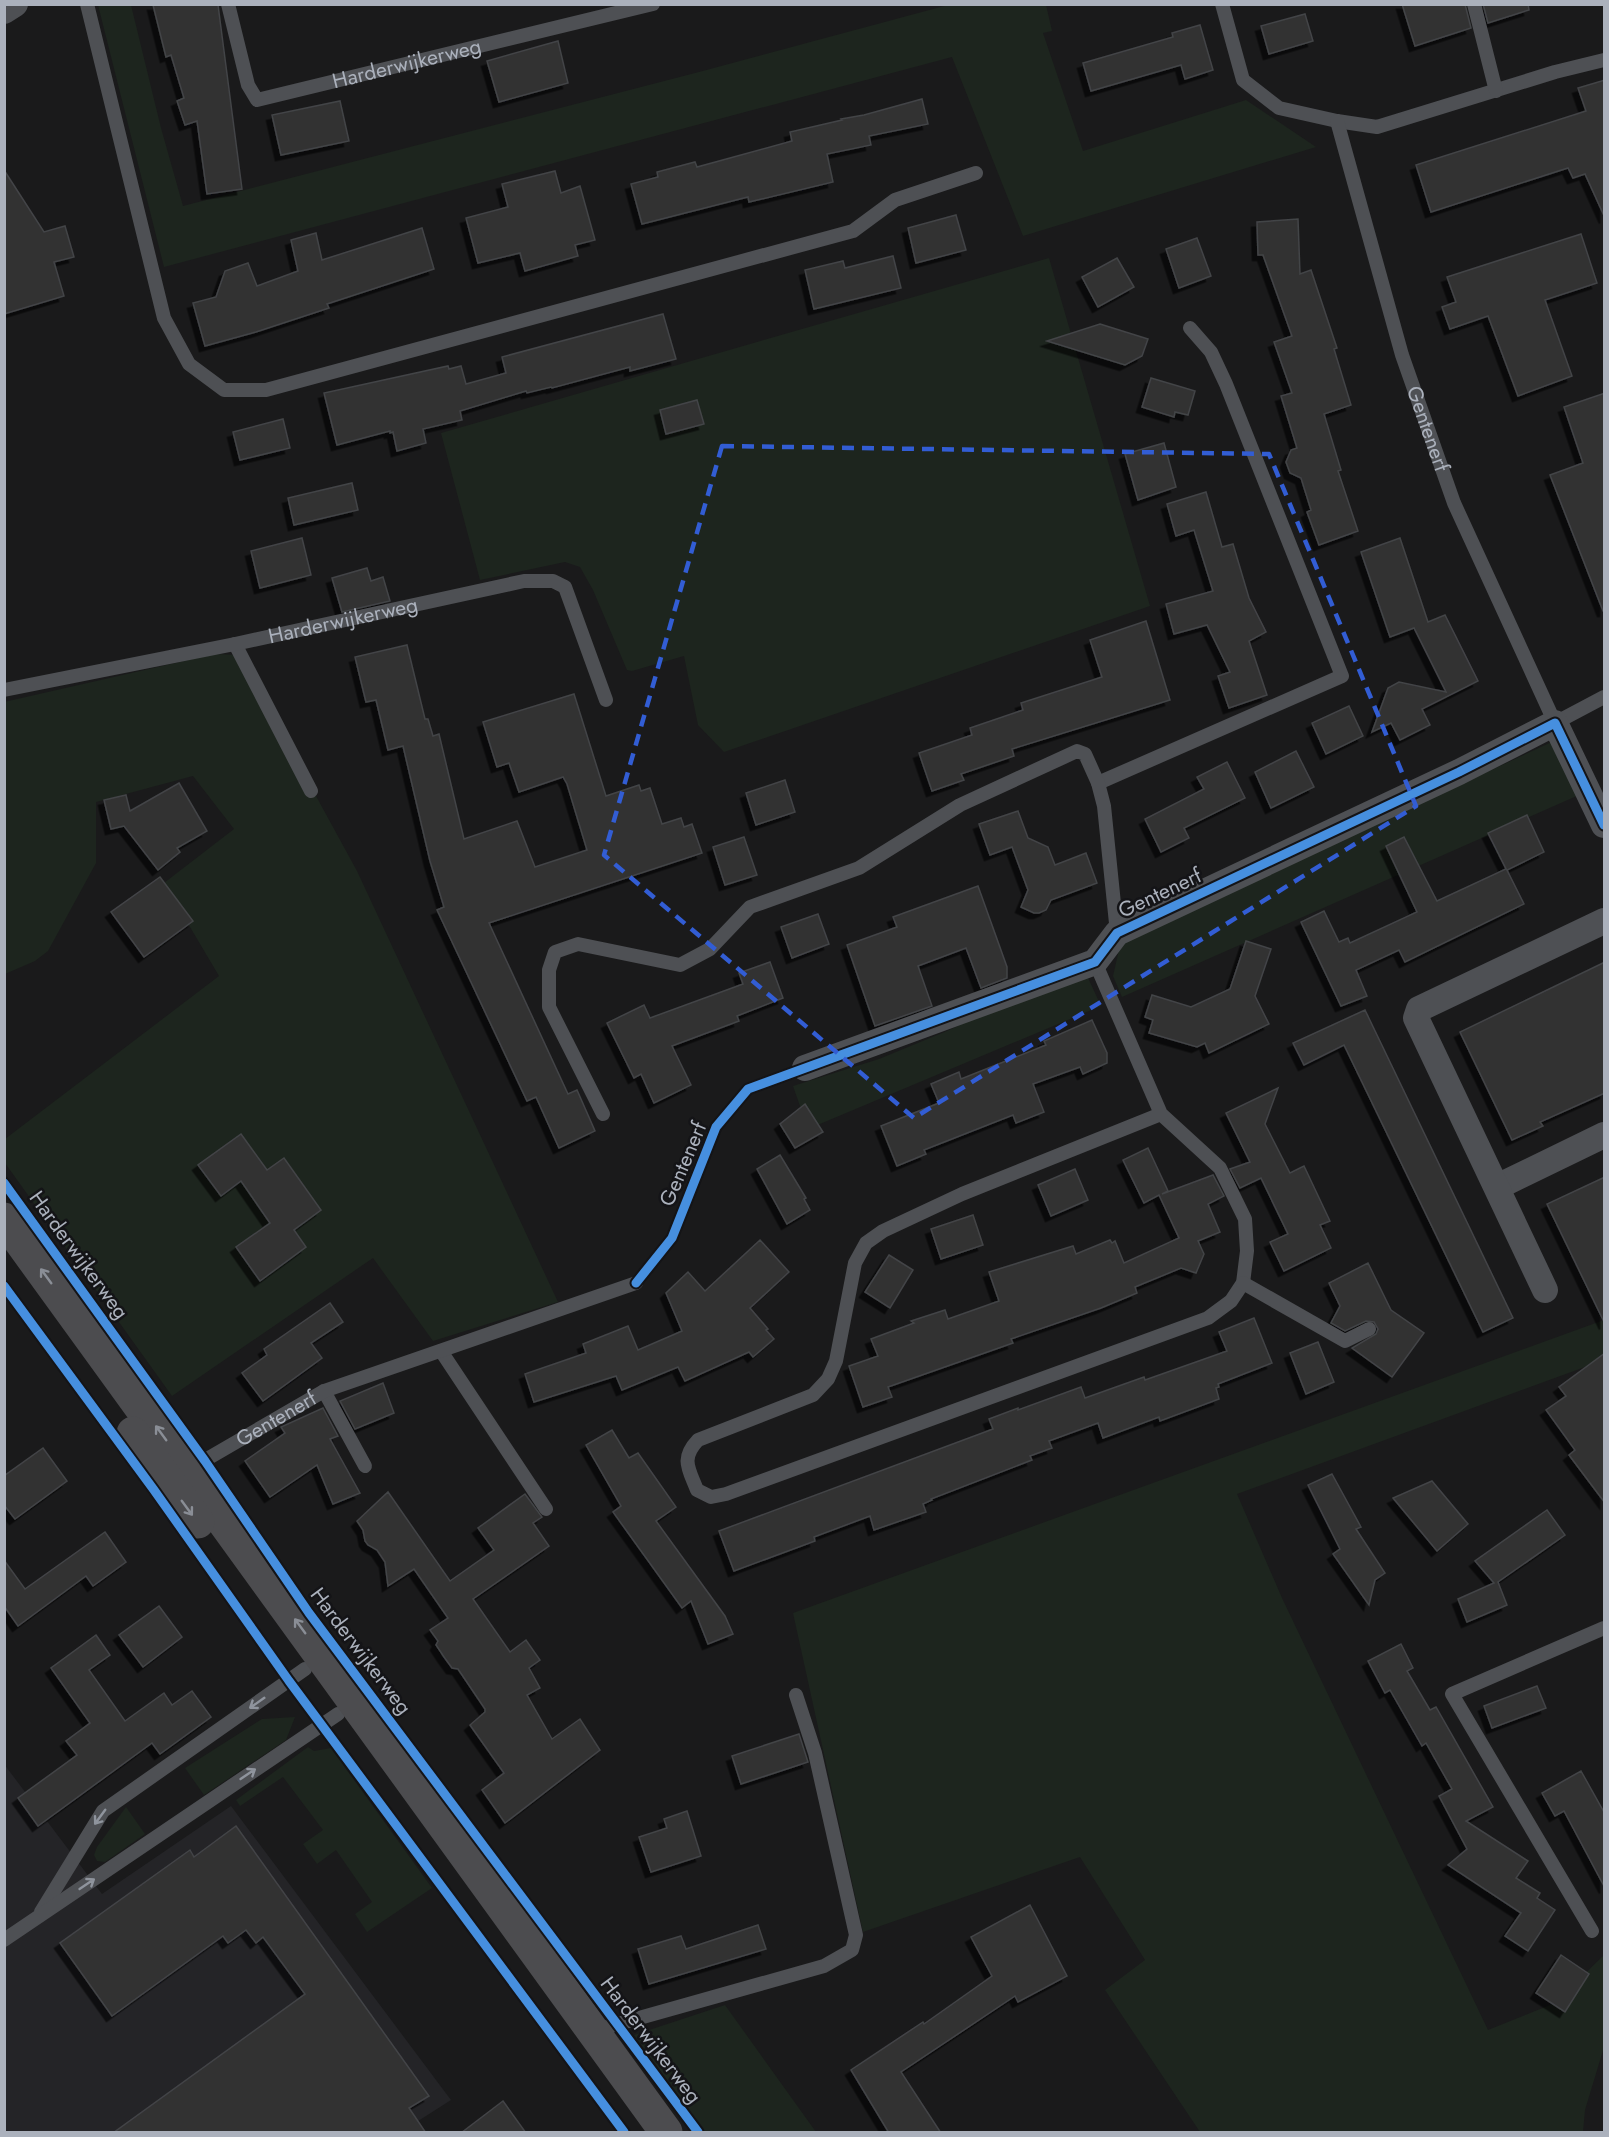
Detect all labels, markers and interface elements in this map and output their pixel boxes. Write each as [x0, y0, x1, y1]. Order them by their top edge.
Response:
street label: Harderwijkerweg [329, 31, 484, 96]
street label: Gentenerf [1399, 382, 1457, 477]
street label: Harderwijkerweg [265, 590, 421, 651]
street label: Gentenerf [1113, 860, 1208, 925]
street label: Gentenerf [652, 1116, 715, 1211]
street label: Harderwijkerweg [22, 1185, 136, 1325]
one-way arrow [40, 1268, 53, 1284]
street label: Gentenerf [230, 1383, 323, 1454]
one-way arrow [155, 1426, 168, 1442]
one-way arrow [180, 1500, 193, 1516]
street label: Harderwijkerweg [303, 1581, 419, 1721]
one-way arrow [294, 1618, 306, 1634]
one-way arrow [250, 1697, 266, 1709]
one-way arrow [240, 1768, 256, 1780]
one-way arrow [94, 1809, 106, 1825]
one-way arrow [78, 1877, 95, 1889]
street label: Harderwijkerweg [593, 1970, 709, 2110]

